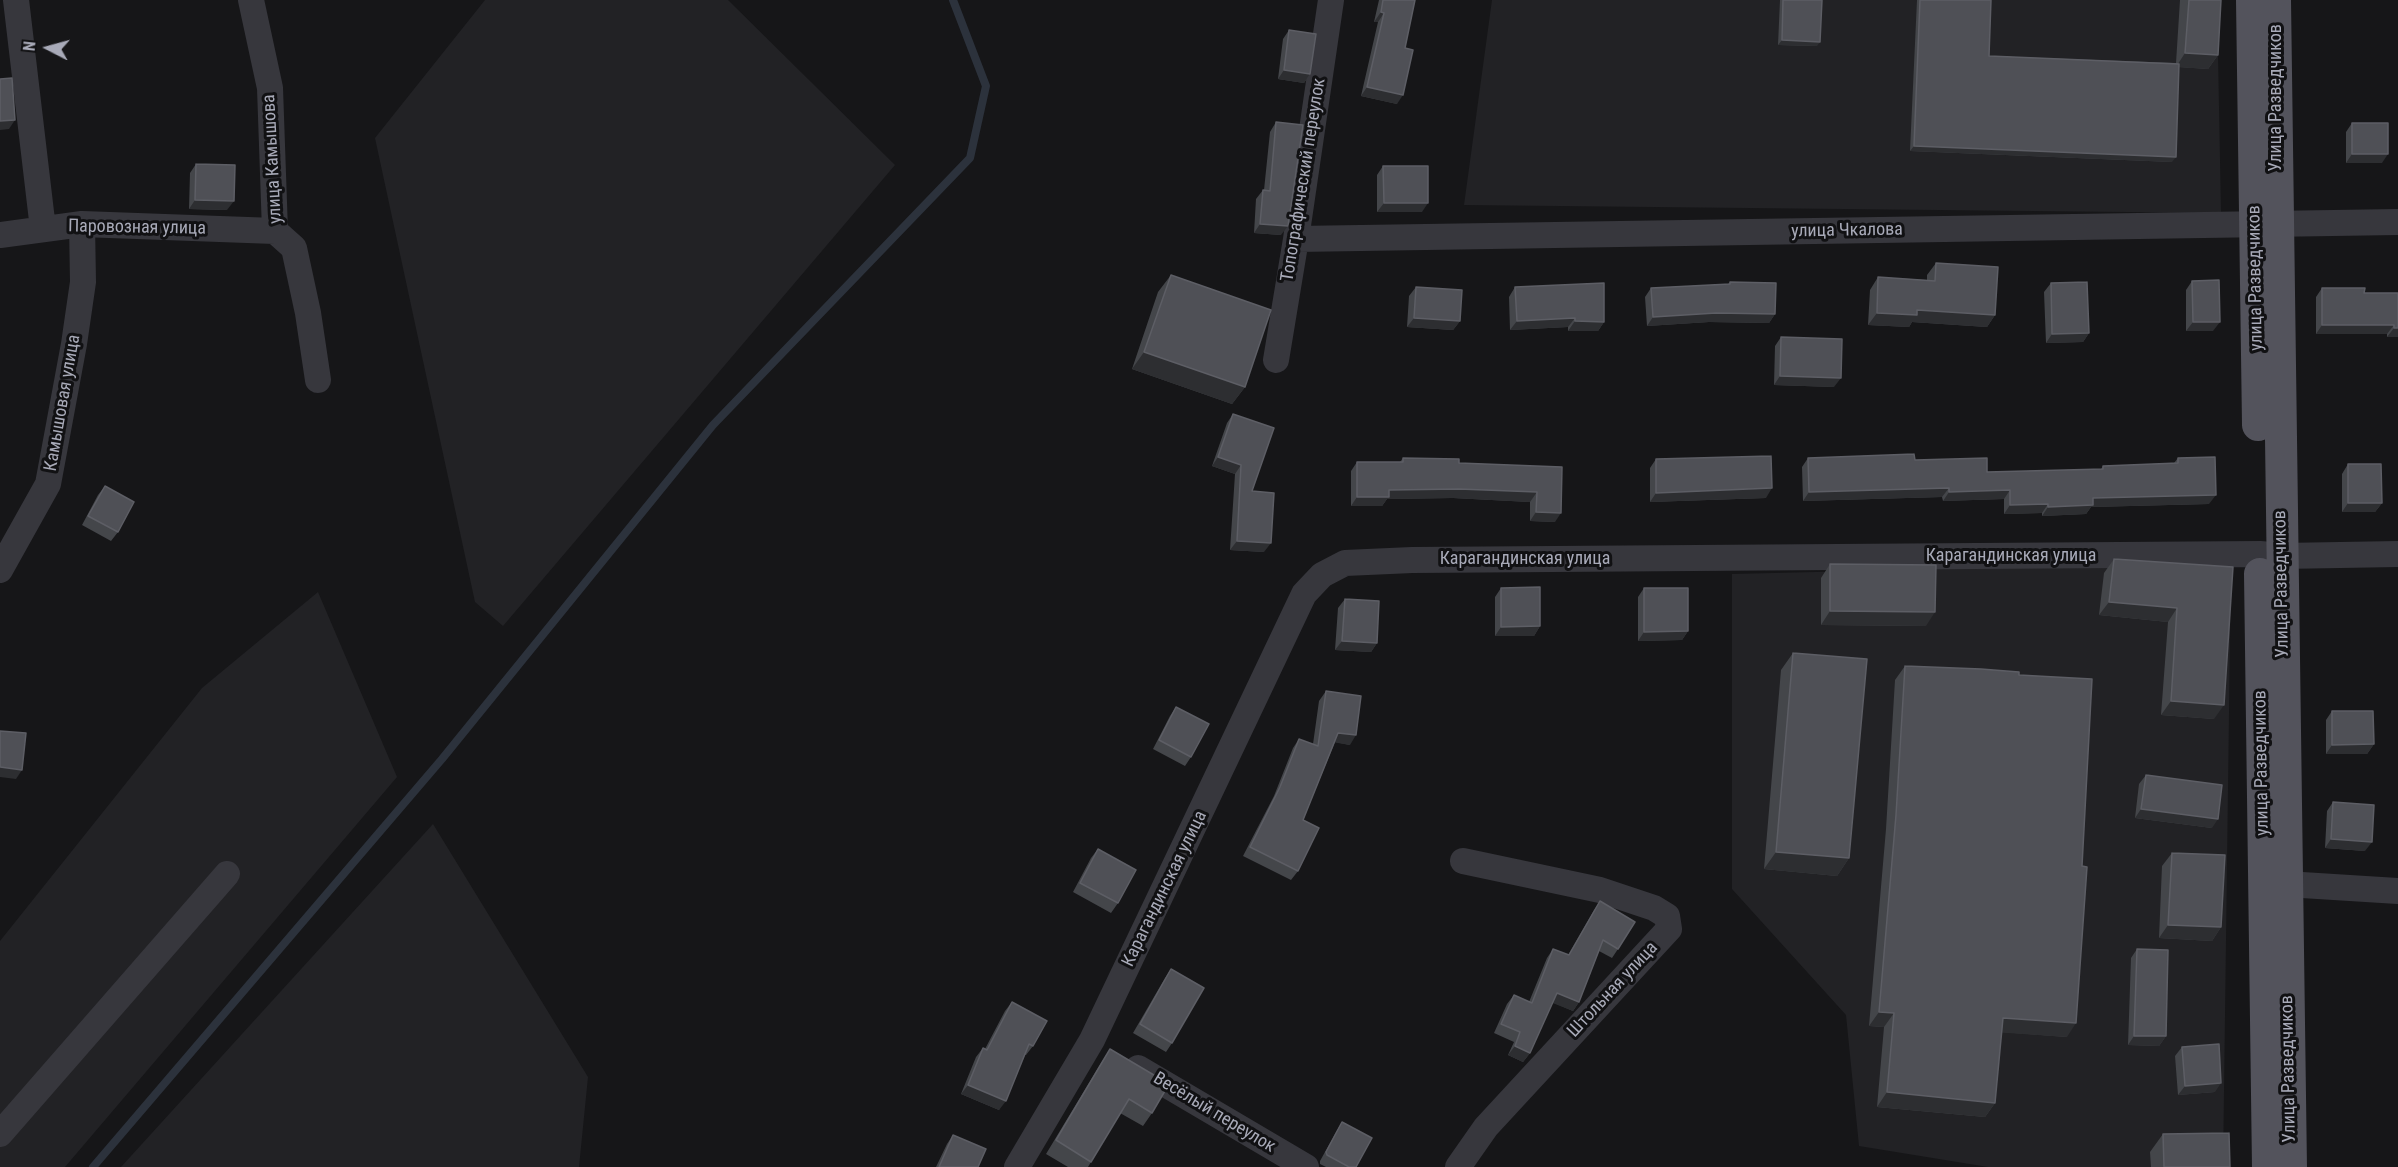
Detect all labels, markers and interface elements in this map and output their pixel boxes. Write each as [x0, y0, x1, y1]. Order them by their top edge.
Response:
north arrow [18, 18, 78, 78]
street label: Улица Разведчиков [2265, 24, 2287, 172]
text: N [20, 40, 40, 52]
street label: Топографический переулок [1277, 77, 1331, 283]
street label: улица Камышова [259, 94, 287, 224]
street label: улица Разведчиков [2244, 205, 2268, 351]
street label: Паровозная улица [68, 216, 206, 240]
street label: улица Чкалова [1791, 219, 1903, 243]
street label: Камышовая улица [40, 333, 86, 473]
street label: Улица Разведчиков [2270, 510, 2294, 658]
street label: Карагандинская улица [1926, 545, 2096, 567]
street label: Карагандинская улица [1440, 548, 1610, 570]
street label: улица Разведчиков [2250, 690, 2274, 836]
street label: Карагандинская улица [1118, 808, 1212, 970]
street label: Штольная улица [1563, 938, 1663, 1042]
street label: Улица Разведчиков [2277, 995, 2301, 1143]
street label: Весёлый переулок [1149, 1068, 1279, 1158]

